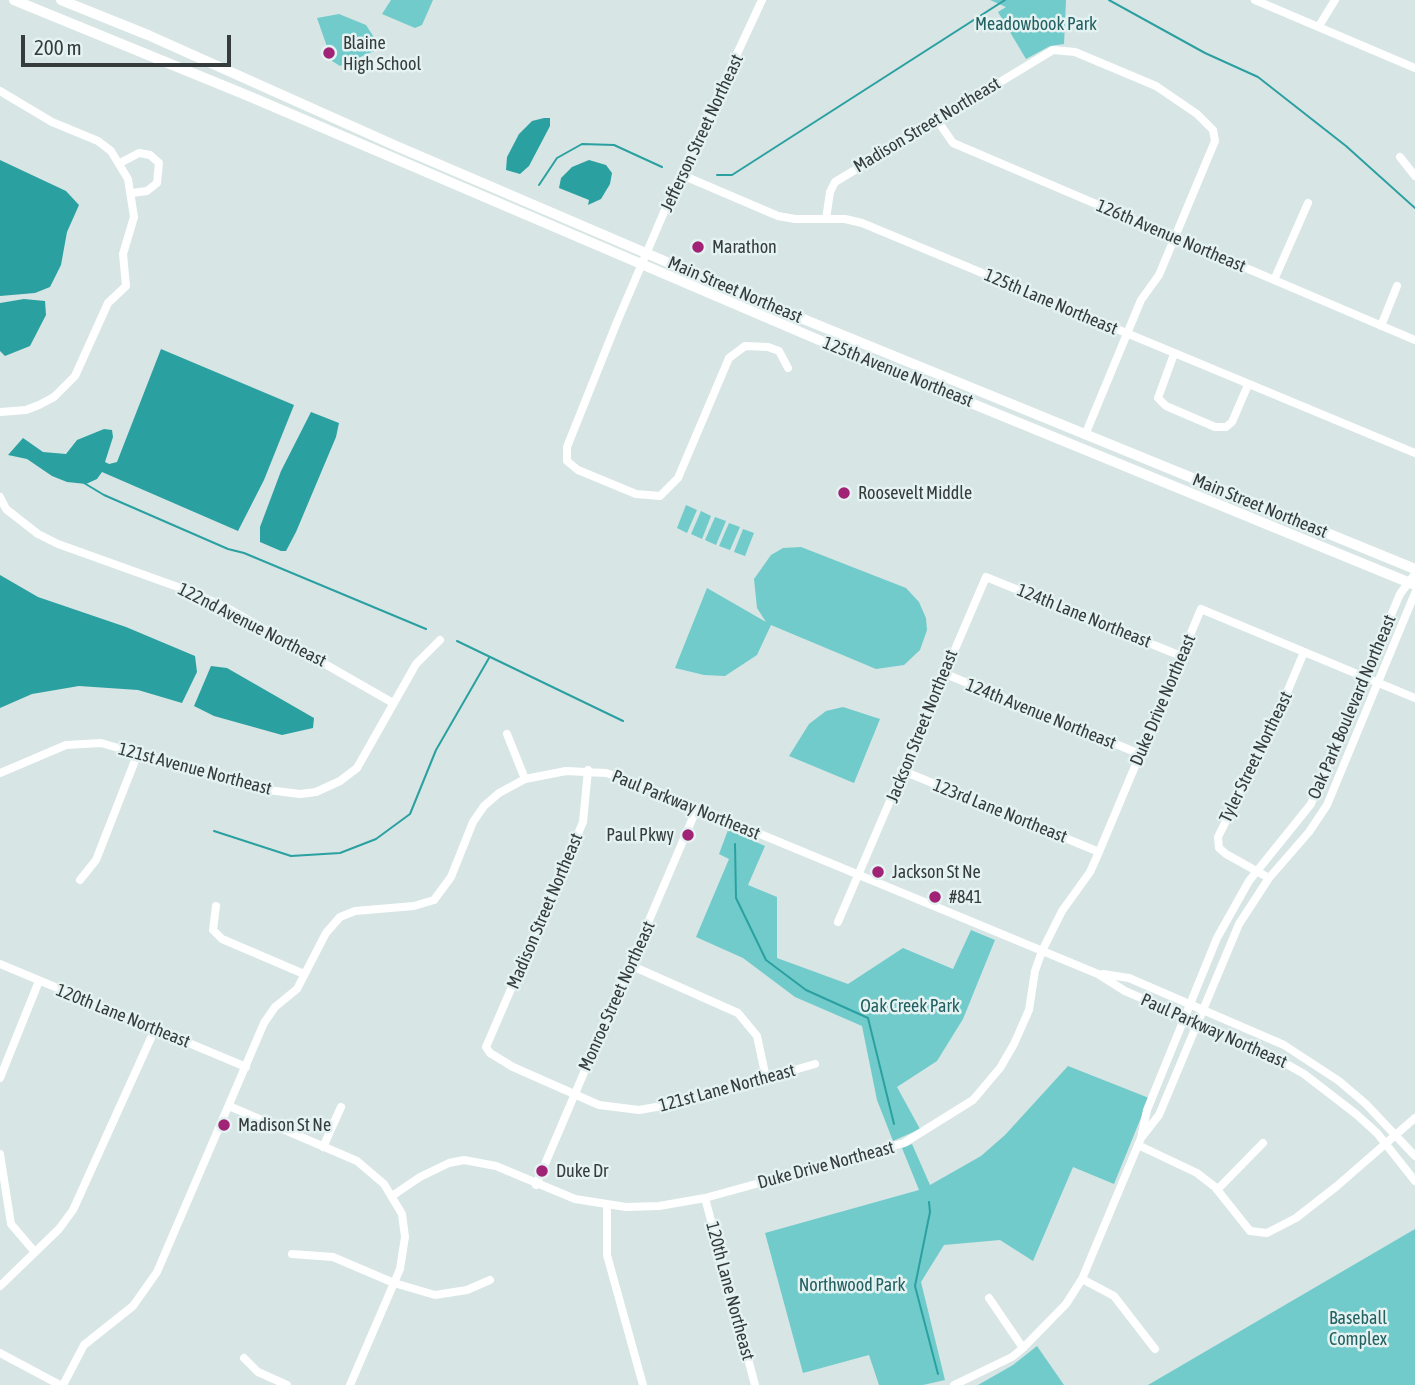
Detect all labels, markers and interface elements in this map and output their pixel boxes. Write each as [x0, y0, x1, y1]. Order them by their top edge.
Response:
park label: Meadowbook Park [975, 13, 1097, 35]
scale bar [24, 21, 234, 65]
place label: Blaine High School [343, 32, 421, 74]
text: 200 m [34, 35, 82, 59]
marker: Blaine High School [321, 45, 337, 61]
street label: Jefferson Street Northeast [656, 51, 748, 215]
street label: Madison Street Northeast [850, 73, 1004, 177]
street label: 126th Avenue Northeast [1093, 195, 1249, 277]
place label: Marathon [712, 236, 777, 258]
marker: Marathon [690, 239, 706, 255]
street label: Main Street Northeast [665, 252, 805, 328]
street label: 125th Lane Northeast [981, 264, 1121, 340]
street label: 125th Avenue Northeast [820, 332, 976, 412]
street label: Main Street Northeast [1189, 469, 1331, 543]
place label: Roosevelt Middle [858, 482, 972, 504]
marker: Roosevelt Middle [836, 485, 852, 501]
street label: 122nd Avenue Northeast [174, 578, 330, 672]
street label: 124th Lane Northeast [1014, 579, 1154, 653]
street label: Oak Park Boulevard Northeast [1303, 612, 1401, 802]
street label: Duke Drive Northeast [1126, 631, 1200, 769]
street label: Jackson Street Northeast [881, 646, 963, 806]
street label: 124th Avenue Northeast [963, 674, 1119, 754]
street label: Tyler Street Northeast [1215, 688, 1297, 826]
street label: 121st Avenue Northeast [116, 738, 274, 800]
street label: Paul Parkway Northeast [609, 765, 763, 845]
street label: 123rd Lane Northeast [930, 774, 1070, 848]
place label: Paul Pkwy [606, 824, 674, 846]
marker: Paul Pkwy [680, 827, 696, 843]
street label: Madison Street Northeast [502, 830, 588, 992]
place label: Jackson St Ne [892, 861, 981, 883]
marker: Jackson St Ne [870, 864, 886, 880]
place label: #841 [949, 886, 982, 908]
marker: #841 [927, 889, 943, 905]
street label: Monroe Street Northeast [574, 918, 660, 1074]
street label: 120th Lane Northeast [53, 979, 193, 1053]
street label: Paul Parkway Northeast [1138, 989, 1290, 1073]
park label: Oak Creek Park [860, 995, 960, 1017]
street label: 121st Lane Northeast [656, 1059, 798, 1117]
place label: Madison St Ne [238, 1114, 331, 1136]
marker: Madison St Ne [216, 1117, 232, 1133]
street label: Duke Drive Northeast [755, 1136, 897, 1194]
place label: Duke Dr [556, 1160, 608, 1182]
marker: Duke Dr [534, 1163, 550, 1179]
street label: 120th Lane Northeast [701, 1219, 759, 1363]
park label: Northwood Park [799, 1274, 905, 1296]
park label: Baseball Complex [1329, 1307, 1387, 1350]

